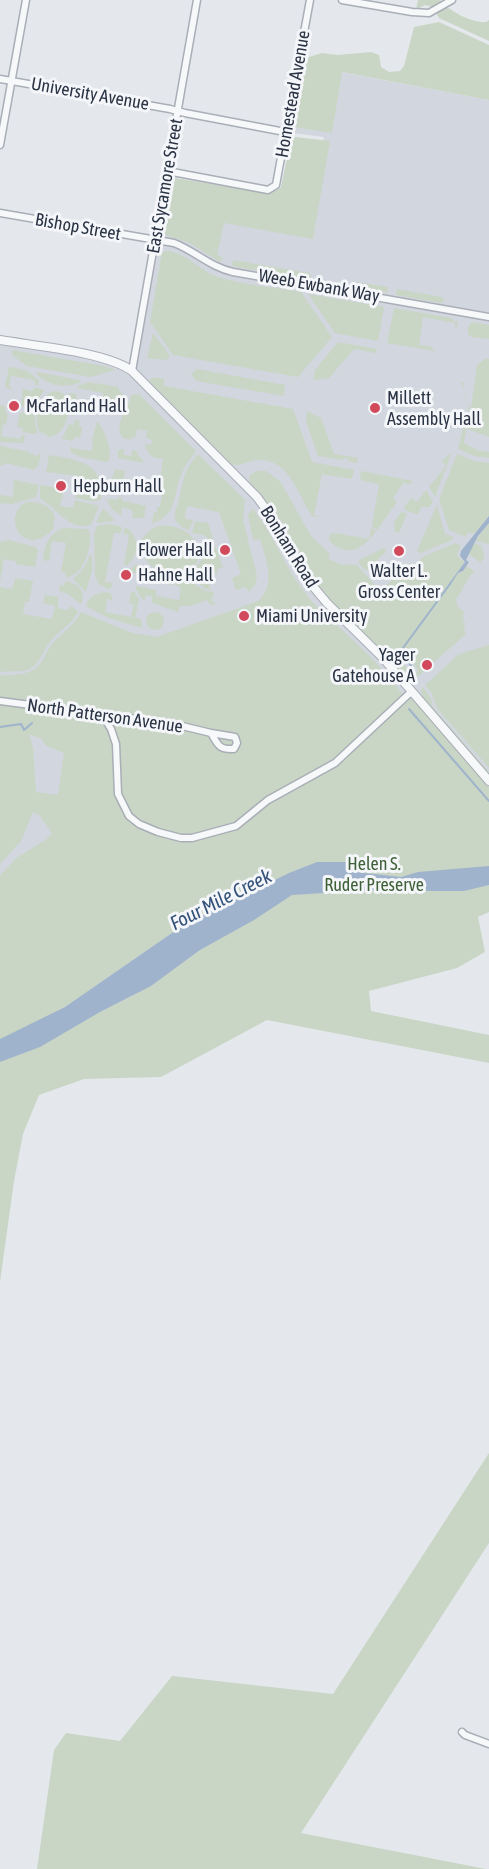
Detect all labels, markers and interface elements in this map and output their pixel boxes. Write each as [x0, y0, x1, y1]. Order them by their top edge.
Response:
street label: Homestead Avenue [271, 29, 315, 159]
street label: University Avenue [29, 73, 151, 115]
street label: East Sycamore Street [143, 117, 187, 255]
street label: Bishop Street [33, 209, 123, 245]
street label: Weeb Ewbank Way [257, 265, 381, 307]
place label: Millett Assembly Hall [387, 387, 481, 430]
place label: McFarland Hall [26, 395, 127, 417]
marker: McFarland Hall [7, 399, 21, 413]
marker: Millett Assembly Hall [368, 401, 382, 415]
place label: Hepburn Hall [73, 475, 162, 497]
marker: Hepburn Hall [54, 479, 68, 493]
street label: Bonham Road [255, 502, 323, 592]
place label: Flower Hall [138, 539, 213, 561]
marker: Flower Hall [218, 543, 232, 557]
marker: Walter L. Gross Center [392, 544, 406, 558]
place label: Walter L. Gross Center [358, 560, 440, 602]
place label: Hahne Hall [138, 564, 213, 586]
marker: Hahne Hall [119, 568, 133, 582]
place label: Miami University [256, 605, 367, 627]
marker: Miami University [237, 609, 251, 623]
place label: Yager Gatehouse A [332, 644, 415, 686]
marker: Yager Gatehouse A [420, 658, 434, 672]
street label: North Patterson Avenue [26, 694, 184, 738]
park label: Helen S. Ruder Preserve [324, 853, 424, 896]
water label: Four Mile Creek [166, 864, 276, 936]

